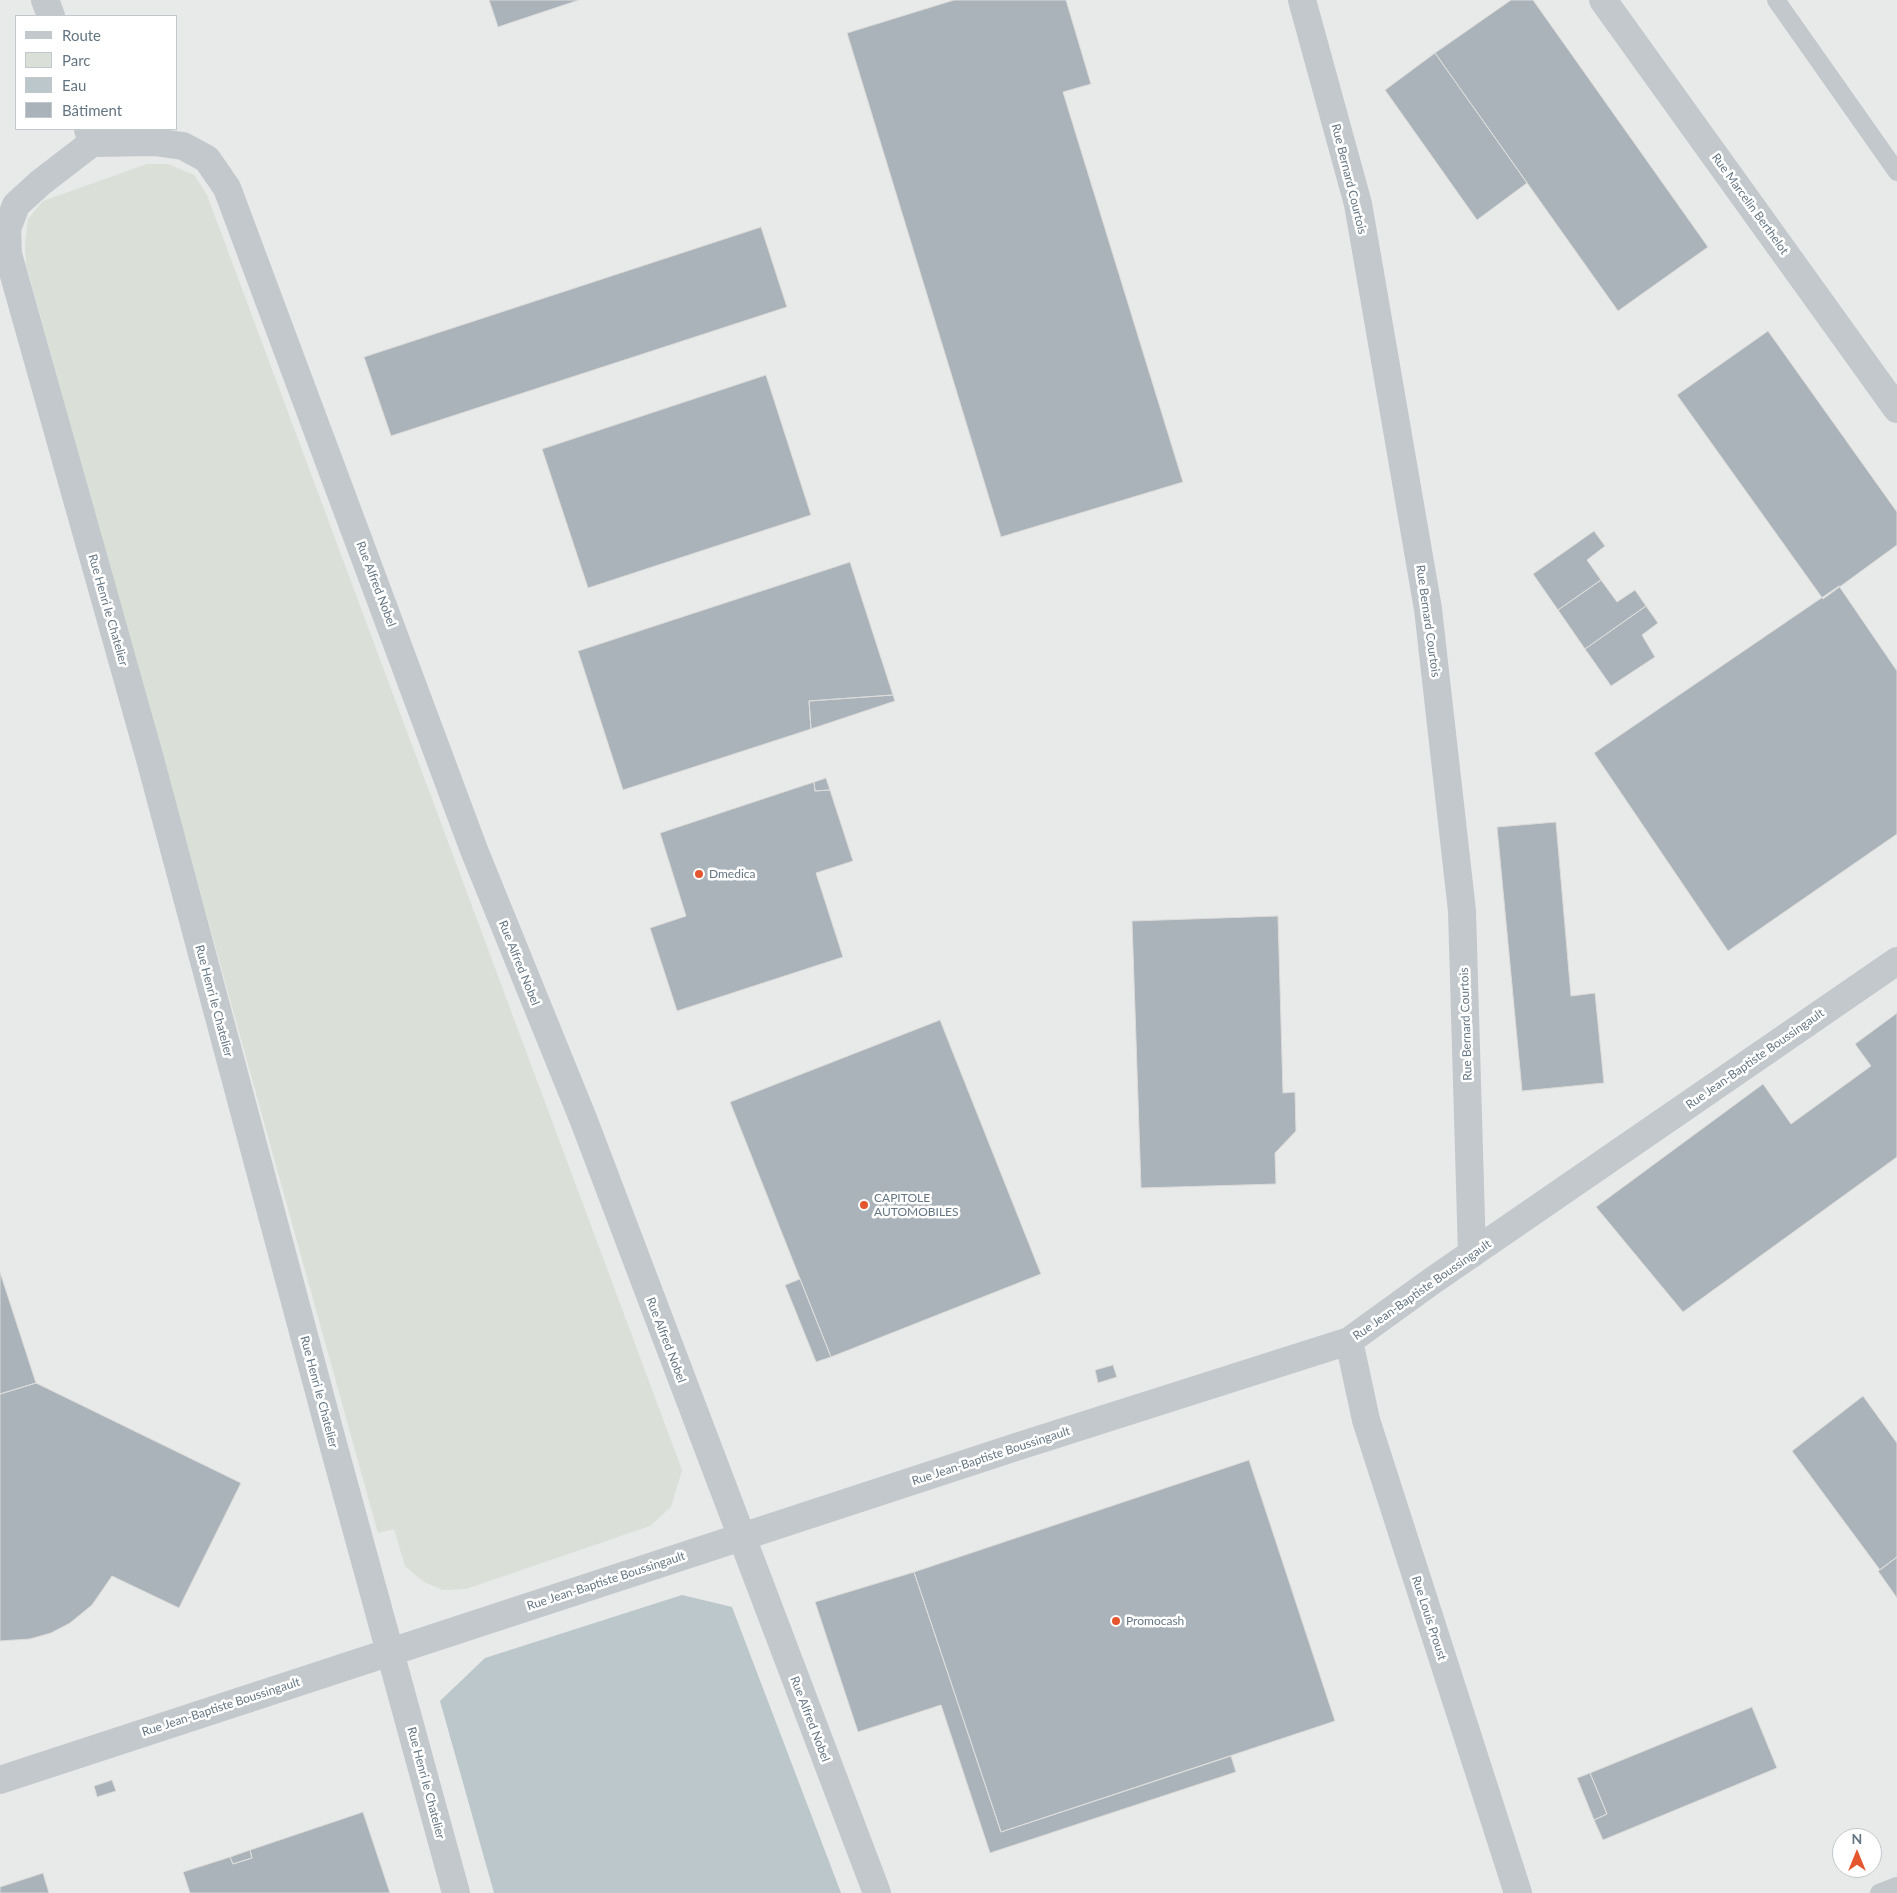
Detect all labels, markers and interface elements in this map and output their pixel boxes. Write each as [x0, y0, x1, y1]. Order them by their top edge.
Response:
legend [15, 15, 178, 130]
text: Route [62, 26, 101, 44]
text: Parc [62, 51, 91, 69]
text: Eau [62, 76, 86, 94]
text: Bâtiment [62, 101, 122, 119]
street label: Rue Bernard Courtois [1328, 122, 1370, 236]
street label: Rue Marcelin Berthelot [1708, 151, 1792, 257]
street label: Rue Alfred Nobel [353, 539, 399, 629]
street label: Rue Henri le Chatelier [85, 552, 131, 668]
street label: Rue Bernard Courtois [1413, 564, 1443, 678]
place label: Dmedica [709, 867, 755, 881]
marker: Dmedica [693, 868, 705, 880]
street label: Rue Alfred Nobel [495, 918, 543, 1008]
street label: Rue Henri le Chatelier [192, 943, 236, 1059]
street label: Rue Bernard Courtois [1457, 967, 1475, 1081]
street label: Rue Jean-Baptiste Boussingault [1683, 1006, 1827, 1112]
place label: CAPITOLE AUTOMOBILES [874, 1191, 959, 1219]
marker: CAPITOLE AUTOMOBILES [858, 1199, 870, 1211]
street label: Rue Jean-Baptiste Boussingault [1350, 1237, 1494, 1343]
street label: Rue Alfred Nobel [643, 1295, 689, 1385]
street label: Rue Henri le Chatelier [297, 1334, 341, 1450]
street label: Rue Jean-Baptiste Boussingault [910, 1424, 1072, 1488]
street label: Rue Jean-Baptiste Boussingault [525, 1549, 687, 1613]
street label: Rue Louis Proust [1409, 1574, 1449, 1662]
place label: Promocash [1126, 1614, 1184, 1628]
marker: Promocash [1110, 1615, 1122, 1627]
street label: Rue Alfred Nobel [787, 1674, 833, 1764]
street label: Rue Jean-Baptiste Boussingault [140, 1675, 302, 1739]
street label: Rue Henri le Chatelier [404, 1725, 448, 1841]
north arrow [1832, 1828, 1882, 1878]
text: N [1852, 1830, 1862, 1847]

